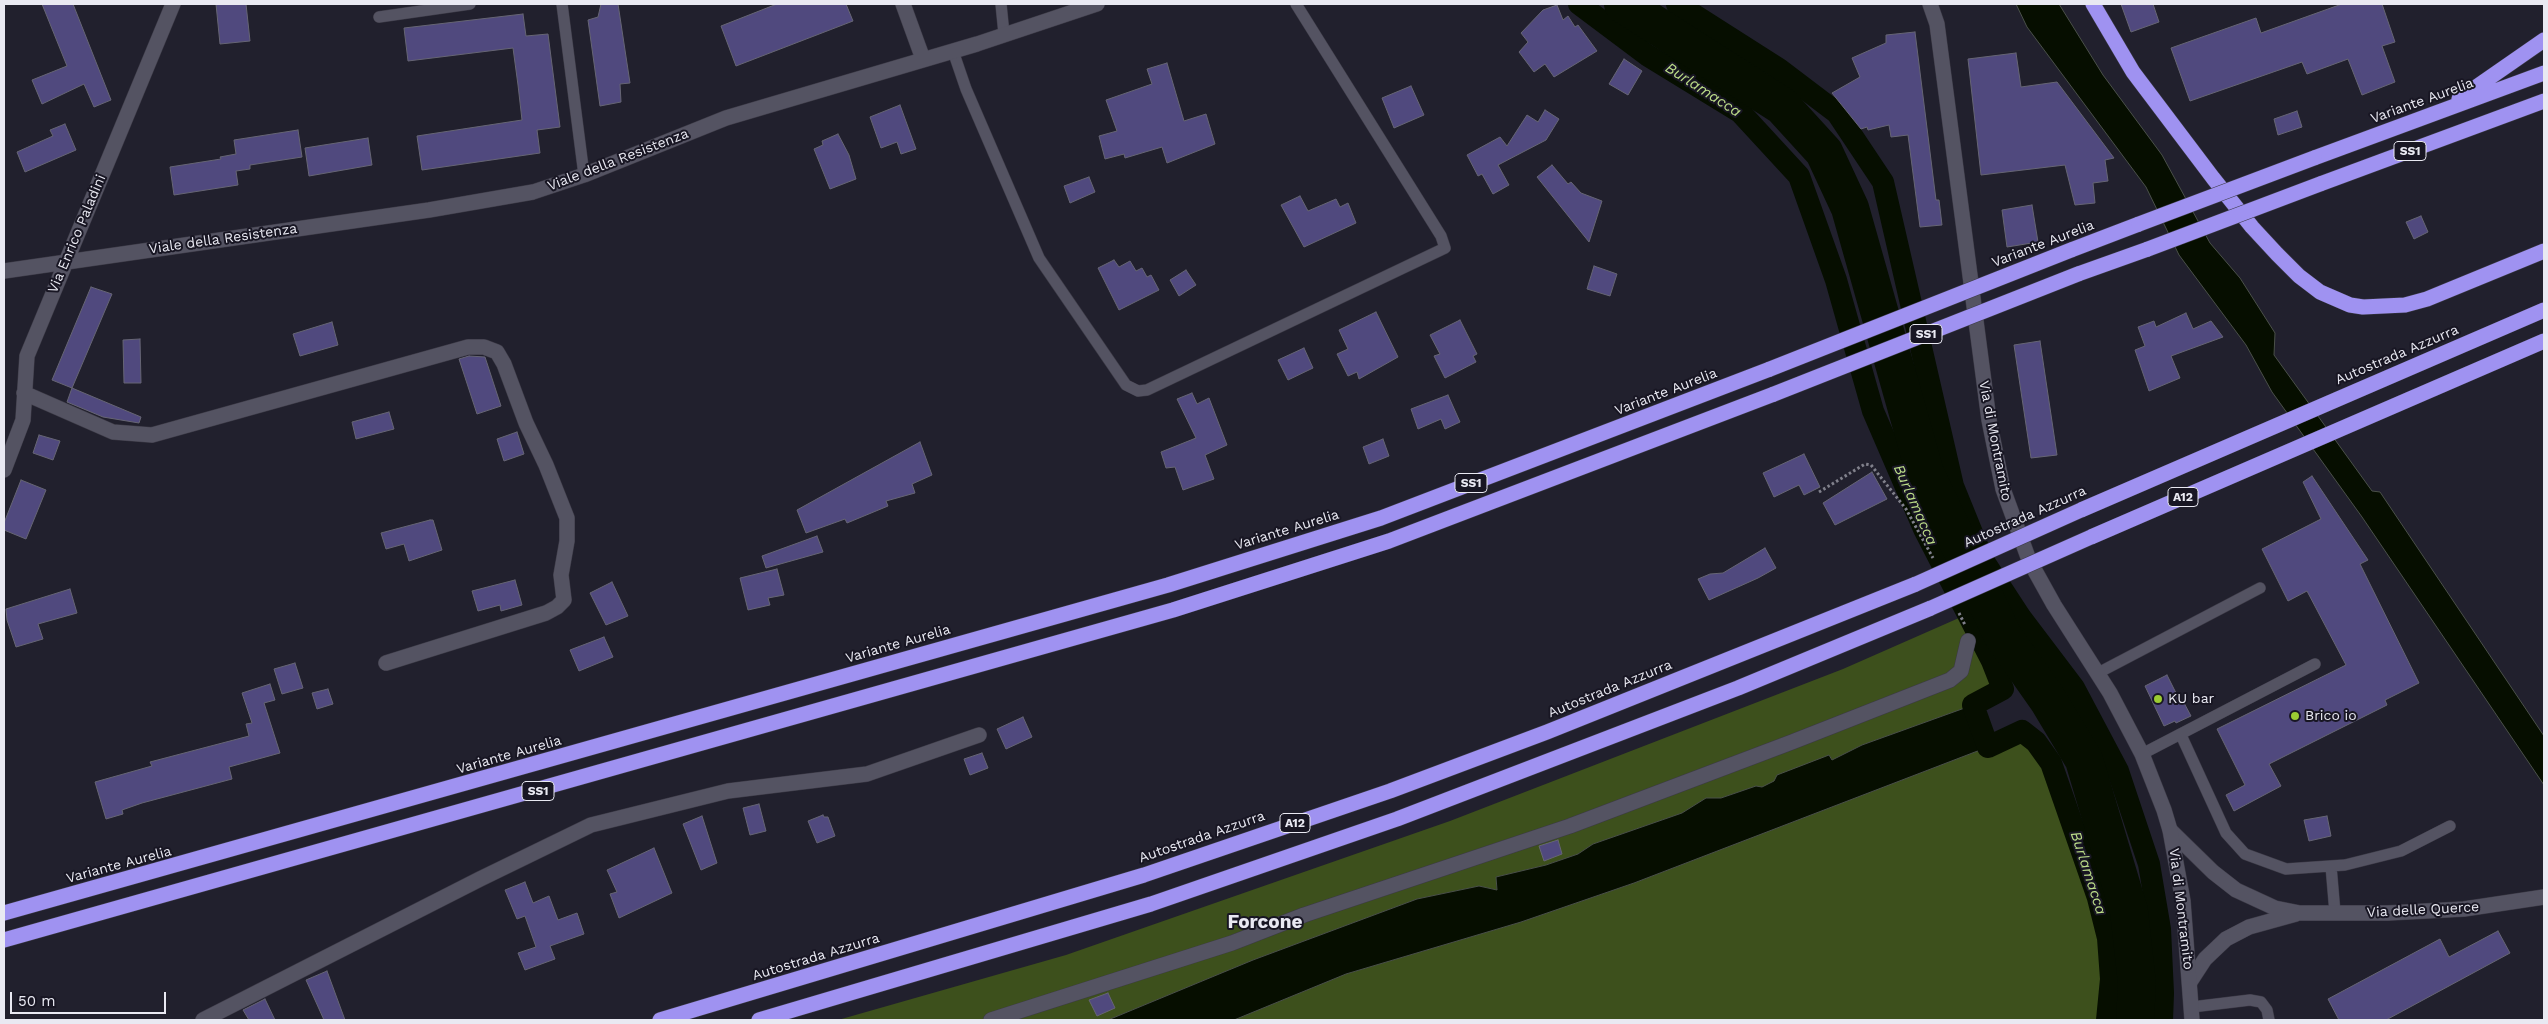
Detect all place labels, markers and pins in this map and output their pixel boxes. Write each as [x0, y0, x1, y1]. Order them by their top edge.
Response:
place label: KU bar [2168, 691, 2214, 707]
marker: KU bar [2152, 693, 2164, 705]
place label: Brico io [2305, 708, 2357, 724]
marker: Brico io [2289, 710, 2301, 722]

